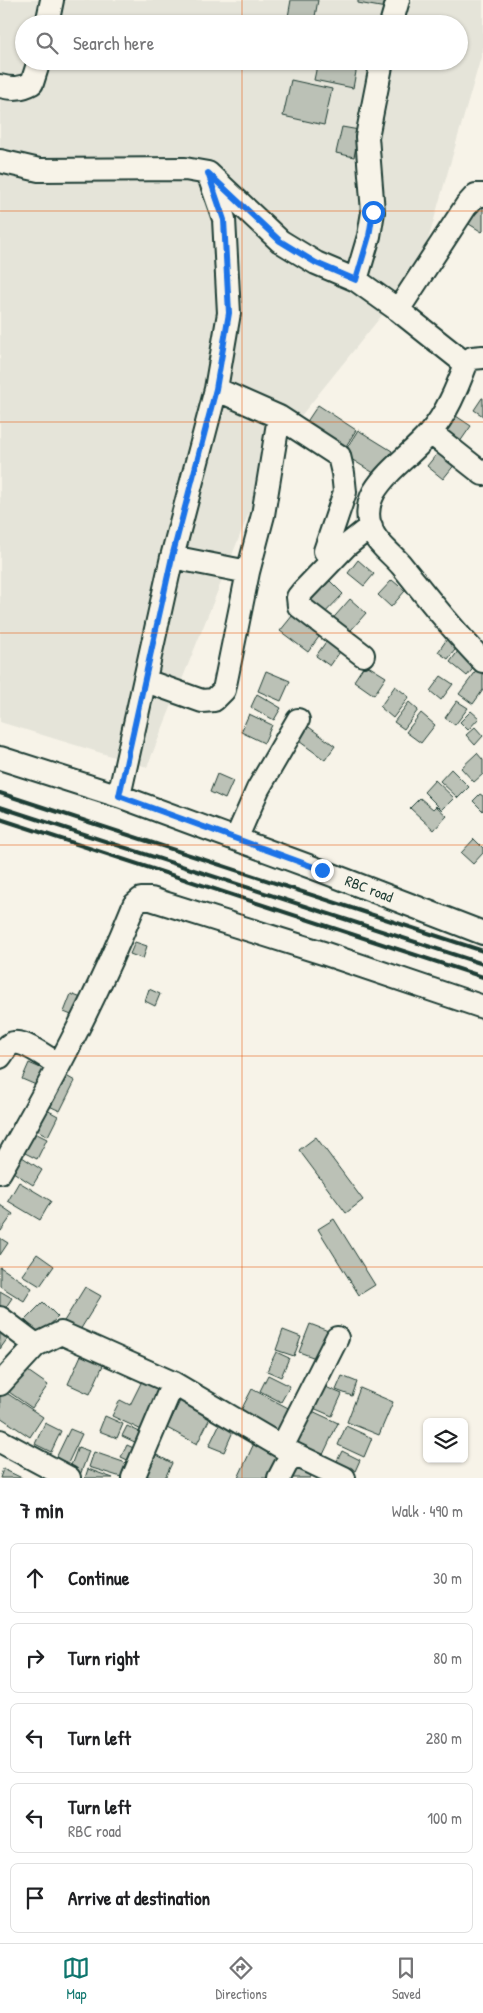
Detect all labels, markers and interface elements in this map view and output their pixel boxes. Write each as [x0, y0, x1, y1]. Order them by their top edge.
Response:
search box [15, 15, 468, 70]
icon: search [33, 29, 61, 57]
text: Search here [73, 30, 154, 56]
route start [362, 201, 385, 224]
route end [311, 859, 334, 882]
street label: RBC road [342, 870, 396, 907]
map controls [423, 1418, 468, 1463]
button: layers [423, 1418, 468, 1463]
text: 7 min [20, 1496, 64, 1525]
text: Walk · 490 m [392, 1500, 463, 1522]
icon: ahead [21, 1564, 49, 1592]
text: Continue [68, 1565, 129, 1591]
text: 30 m [433, 1567, 462, 1589]
icon: right [21, 1644, 49, 1672]
text: Turn right [68, 1645, 139, 1671]
text: 80 m [433, 1647, 462, 1669]
icon: left [21, 1724, 49, 1752]
text: Turn left [68, 1725, 131, 1751]
text: 280 m [426, 1727, 462, 1749]
text: Turn left [68, 1794, 131, 1820]
icon: left [21, 1804, 49, 1832]
text: 100 m [427, 1807, 462, 1829]
text: RBC road [68, 1820, 121, 1842]
icon: arrive [21, 1884, 49, 1912]
text: Arrive at destination [68, 1885, 210, 1911]
tab: Map [62, 1954, 90, 2003]
tab: Directions [215, 1954, 267, 2003]
tab: Saved [392, 1954, 421, 2003]

